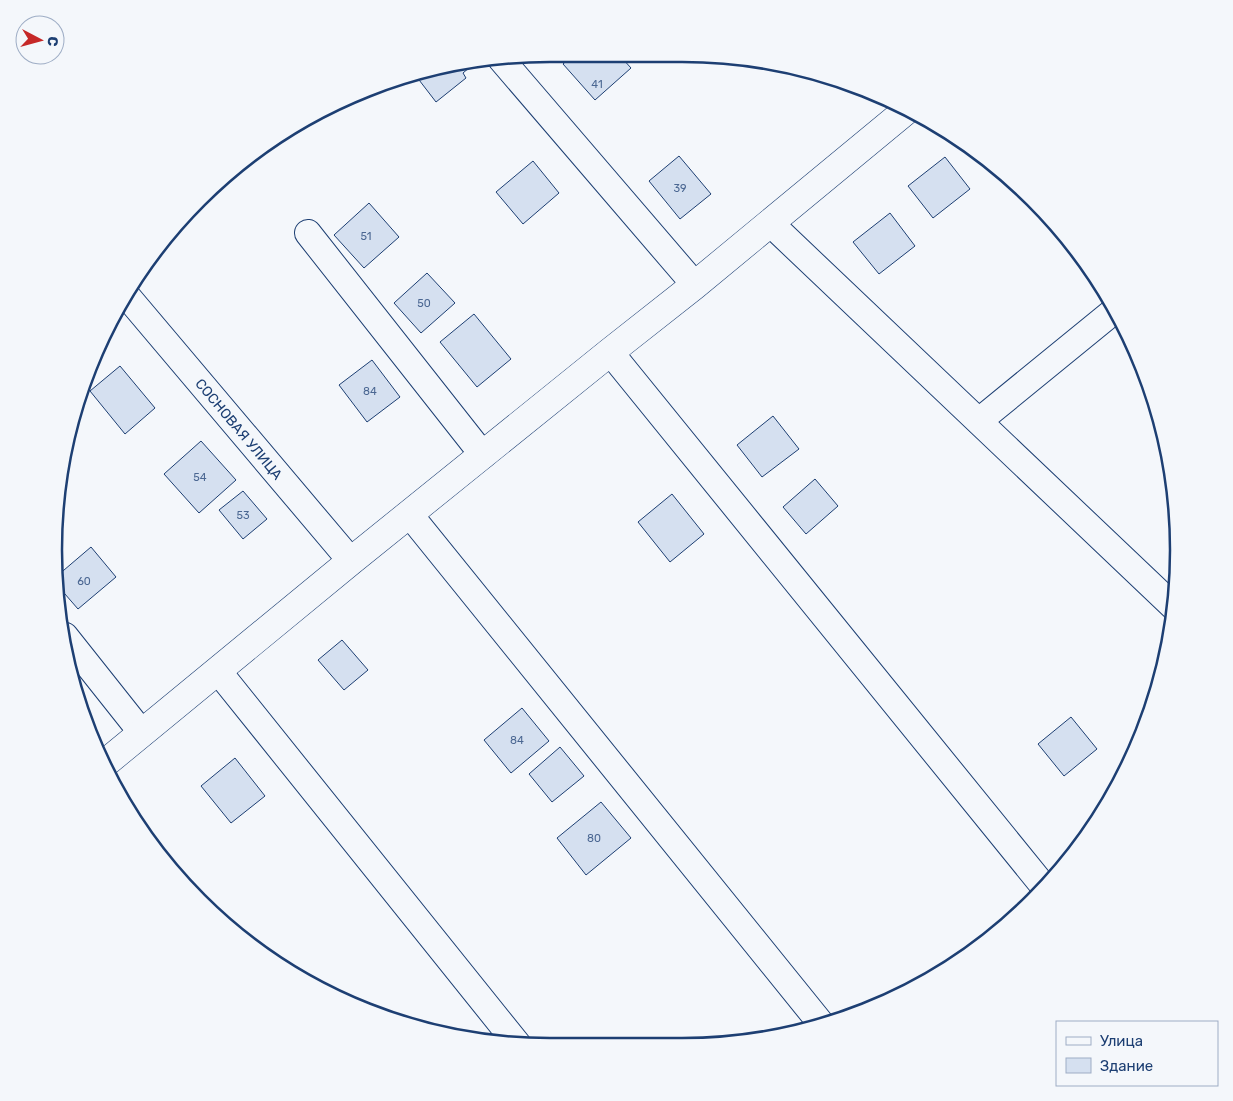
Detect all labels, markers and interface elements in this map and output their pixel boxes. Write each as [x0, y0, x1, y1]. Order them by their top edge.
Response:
north arrow [15, 15, 65, 65]
text: С [43, 36, 61, 47]
house number: 41 [591, 78, 603, 91]
house number: 39 [673, 182, 687, 195]
house number: 51 [360, 230, 372, 243]
house number: 50 [417, 297, 431, 310]
street label: СОСНОВАЯ УЛИЦА [191, 375, 286, 484]
house number: 84 [363, 385, 377, 398]
house number: 54 [193, 471, 207, 484]
house number: 53 [236, 509, 250, 522]
house number: 60 [77, 575, 91, 588]
house number: 84 [510, 734, 524, 747]
house number: 80 [587, 832, 601, 845]
legend [1056, 1021, 1218, 1086]
text: Улица [1100, 1032, 1143, 1050]
text: Здание [1100, 1057, 1153, 1075]

